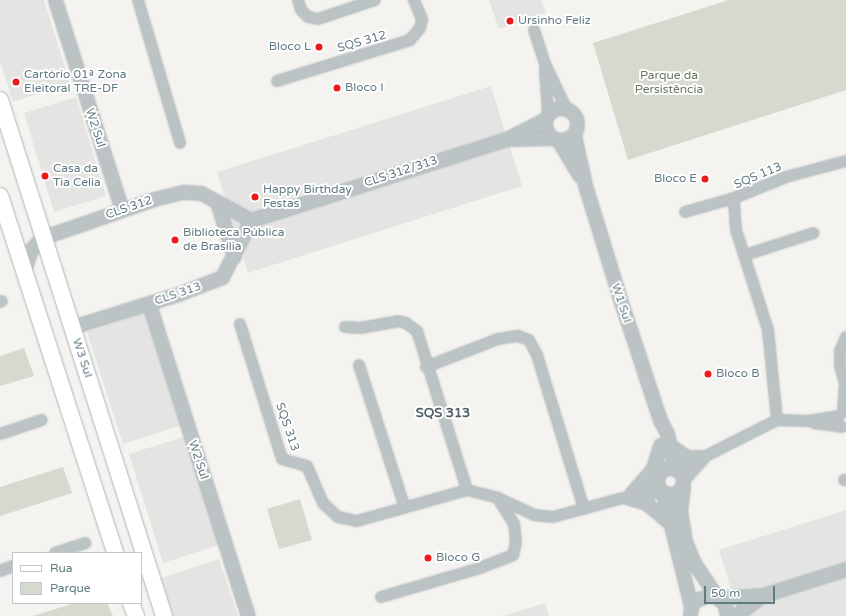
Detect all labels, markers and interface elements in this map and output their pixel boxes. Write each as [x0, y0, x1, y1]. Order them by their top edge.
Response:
place label: Ursinho Feliz [518, 14, 591, 28]
marker: Ursinho Feliz [505, 16, 515, 26]
street label: SQS 312 [336, 28, 388, 56]
place label: Bloco L [269, 40, 311, 54]
marker: Bloco L [314, 42, 324, 52]
place label: Cartório 01ª Zona Eleitoral TRE-DF [24, 68, 126, 96]
park label: Parque da Persistência [635, 69, 703, 97]
marker: Cartório 01ª Zona Eleitoral TRE-DF [11, 77, 21, 87]
place label: Bloco I [345, 81, 384, 95]
marker: Bloco I [332, 83, 342, 93]
street label: W2 Sul [82, 107, 108, 149]
street label: CLS 312/313 [362, 153, 440, 191]
street label: SQS 113 [732, 160, 784, 192]
place label: Casa da Tia Celia [53, 162, 101, 190]
marker: Casa da Tia Celia [40, 171, 50, 181]
place label: Bloco E [654, 172, 697, 186]
marker: Bloco E [700, 174, 710, 184]
place label: Happy Birthday Festas [263, 183, 352, 211]
marker: Happy Birthday Festas [250, 192, 260, 202]
street label: CLS 312 [104, 193, 154, 223]
place label: Biblioteca Pública de Brasília [183, 226, 285, 254]
marker: Biblioteca Pública de Brasília [170, 235, 180, 245]
street label: CLS 313 [153, 279, 203, 309]
street label: W1 Sul [608, 282, 634, 324]
street label: W3 Sul [69, 337, 95, 379]
place label: Bloco B [716, 367, 760, 381]
marker: Bloco B [703, 369, 713, 379]
street label: SQS 313 [272, 401, 302, 453]
district label: SQS 313 [416, 405, 470, 421]
street label: W2 Sul [185, 439, 211, 481]
place label: Bloco G [436, 551, 480, 565]
legend [12, 552, 142, 604]
marker: Bloco G [423, 553, 433, 563]
text: Rua [50, 561, 73, 575]
scale bar [706, 578, 777, 604]
text: Parque [50, 581, 91, 595]
text: 50 m [711, 586, 740, 600]

